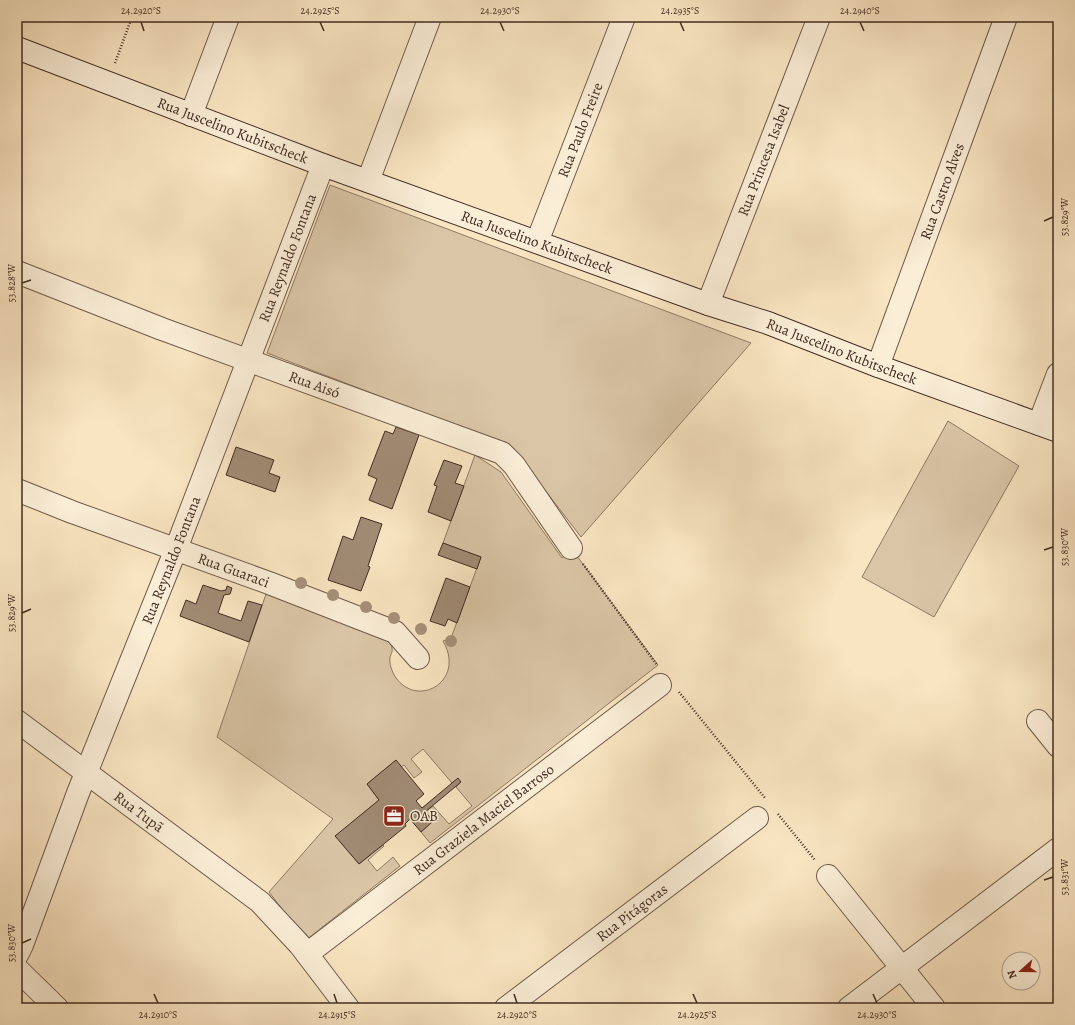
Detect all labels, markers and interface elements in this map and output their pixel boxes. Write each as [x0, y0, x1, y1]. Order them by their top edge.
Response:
text: 24.2920°S [121, 4, 161, 17]
text: 24.2925°S [301, 4, 340, 17]
text: 24.2930°S [480, 4, 520, 17]
text: 24.2935°S [661, 4, 699, 17]
text: 24.2940°S [840, 4, 880, 17]
street label: Rua Paulo Freire [553, 79, 608, 180]
street label: Rua Juscelino Kubitscheck [154, 93, 312, 169]
street label: Rua Princesa Isabel [733, 101, 794, 219]
street label: Rua Castro Alves [915, 140, 969, 243]
street label: Rua Reynaldo Fontana [254, 190, 321, 325]
text: 53.829°W [1058, 197, 1071, 236]
street label: Rua Juscelino Kubitscheck [458, 206, 616, 279]
text: 53.828°W [5, 263, 18, 302]
street label: Rua Juscelino Kubitscheck [764, 313, 920, 390]
street label: Rua Aisó [286, 366, 343, 403]
street label: Rua Reynaldo Fontana [137, 493, 205, 627]
text: 53.830°W [1058, 527, 1071, 566]
street label: Rua Guaraci [195, 548, 272, 592]
text: 53.829°W [5, 593, 18, 632]
street label: Rua Graziela Maciel Barroso [409, 759, 558, 880]
street label: Rua Tupã [110, 787, 168, 837]
office icon: OAB [381, 803, 407, 829]
place label: OAB [410, 806, 438, 826]
text: 53.831°W [1058, 858, 1071, 895]
street label: Rua Pitágoras [592, 879, 672, 946]
text: 53.830°W [5, 923, 18, 962]
north arrow [1001, 951, 1041, 991]
text: N [1004, 968, 1021, 981]
text: 24.2910°S [139, 1008, 177, 1021]
text: 24.2915°S [318, 1008, 356, 1021]
text: 24.2920°S [497, 1008, 537, 1021]
text: 24.2925°S [678, 1008, 717, 1021]
text: 24.2930°S [857, 1008, 897, 1021]

